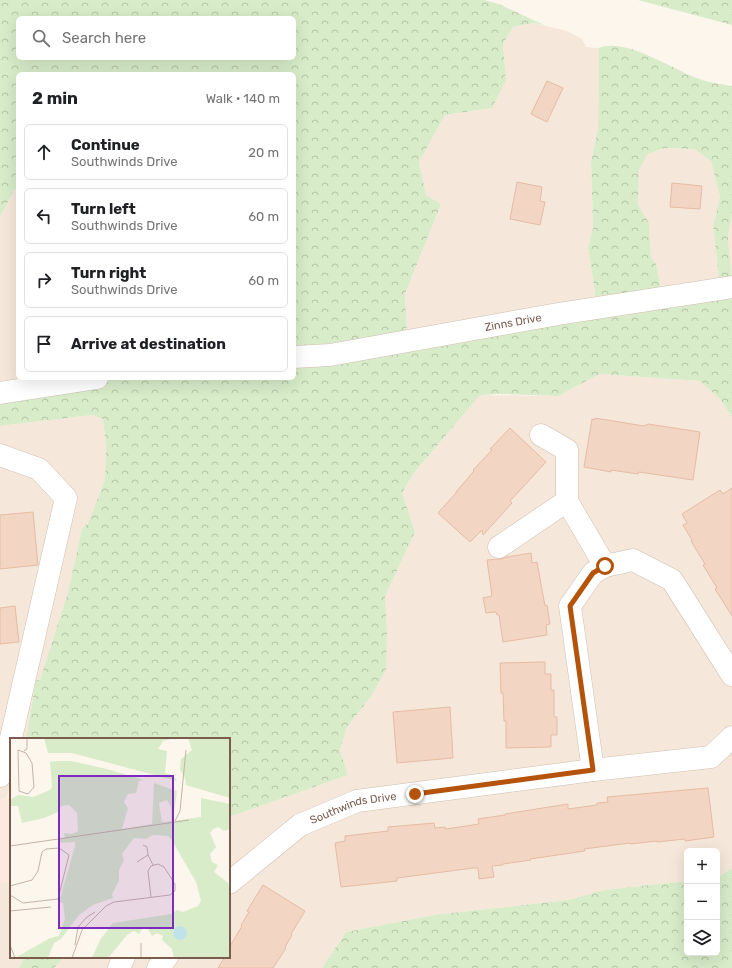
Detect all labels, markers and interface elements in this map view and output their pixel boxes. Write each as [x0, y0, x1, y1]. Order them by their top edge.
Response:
search box [16, 16, 296, 60]
icon: search [30, 27, 52, 49]
text: Search here [62, 29, 146, 47]
text: 2 min [32, 88, 78, 108]
text: Walk · 140 m [206, 91, 280, 106]
text: Continue [71, 136, 140, 154]
icon: ahead [33, 141, 55, 163]
text: 20 m [248, 145, 279, 160]
text: Southwinds Drive [71, 154, 178, 169]
text: Turn left [71, 200, 136, 218]
icon: left [33, 205, 55, 227]
text: 60 m [248, 209, 279, 224]
text: Southwinds Drive [71, 218, 178, 233]
text: Turn right [71, 264, 146, 282]
icon: right [33, 269, 55, 291]
text: 60 m [248, 273, 279, 288]
text: Southwinds Drive [71, 282, 178, 297]
street label: Zinns Drive [484, 311, 543, 334]
icon: arrive [33, 333, 55, 355]
text: Arrive at destination [71, 335, 226, 353]
route start [596, 557, 614, 575]
inset map [10, 738, 230, 958]
route end [406, 785, 424, 803]
street label: Southwinds Drive [308, 790, 397, 827]
map controls [684, 848, 720, 956]
button: + [684, 848, 720, 884]
button: − [684, 884, 720, 920]
button: layers [684, 920, 720, 956]

